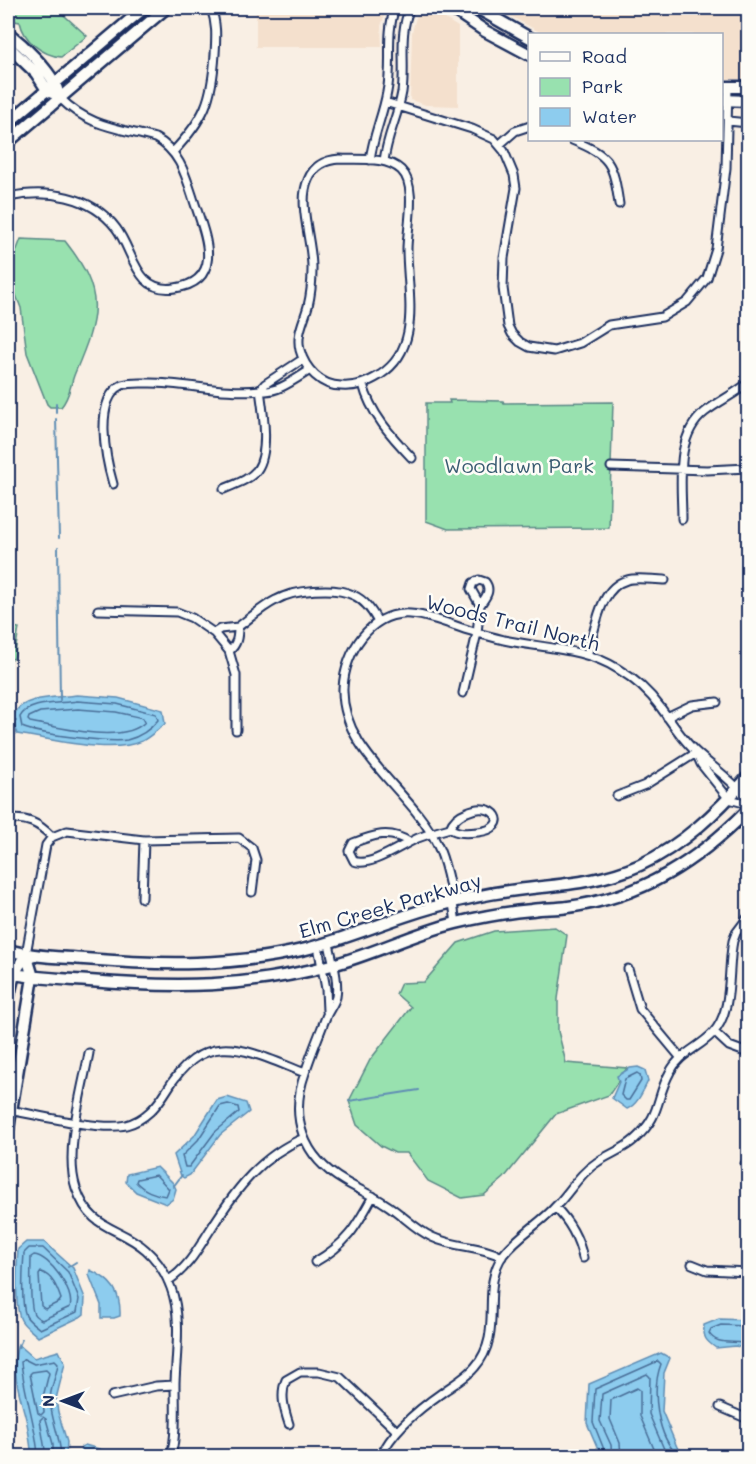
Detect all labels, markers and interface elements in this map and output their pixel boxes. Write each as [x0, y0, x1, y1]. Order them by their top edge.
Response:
legend [528, 33, 723, 141]
text: Road [582, 44, 627, 68]
text: Park [582, 74, 623, 98]
text: Water [582, 104, 637, 128]
park label: Woodlawn Park [444, 452, 594, 478]
street label: Woods Trail North [423, 588, 603, 656]
street label: Elm Creek Parkway [296, 866, 484, 944]
north arrow [33, 1371, 93, 1431]
text: N [37, 1395, 58, 1407]

